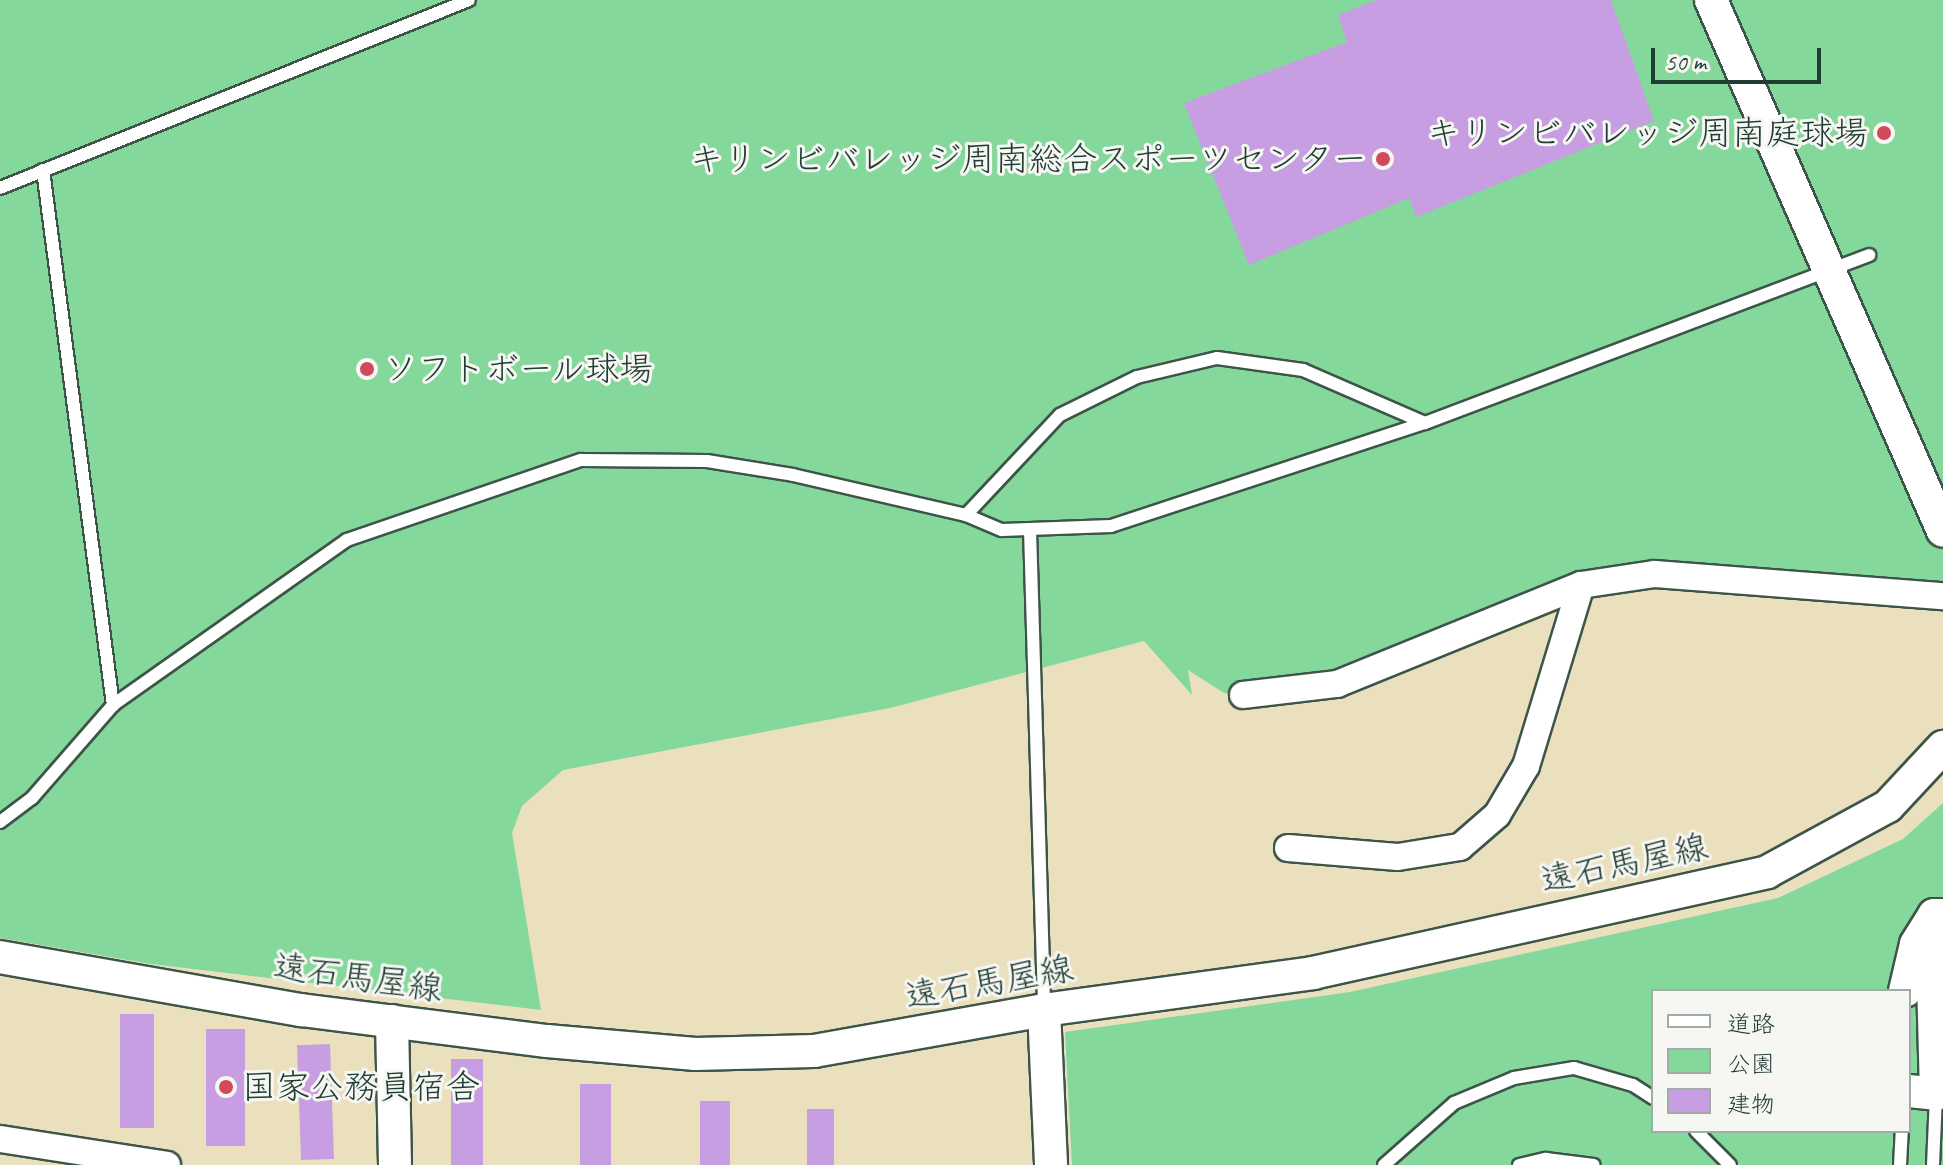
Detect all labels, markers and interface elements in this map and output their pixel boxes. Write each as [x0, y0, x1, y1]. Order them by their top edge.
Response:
scale bar [1655, 32, 1825, 82]
text: 50 m [1665, 47, 1706, 77]
place label: キリンビバレッジ周南庭球場 [1426, 113, 1868, 153]
marker: キリンビバレッジ周南庭球場 [1875, 124, 1893, 142]
place label: キリンビバレッジ周南総合スポーツセンター [687, 139, 1367, 179]
marker: キリンビバレッジ周南総合スポーツセンター [1374, 150, 1392, 168]
place label: ソフトボール球場 [383, 349, 655, 389]
marker: ソフトボール球場 [358, 360, 376, 378]
street label: 遠石馬屋線 [1537, 825, 1711, 901]
street label: 遠石馬屋線 [271, 945, 445, 1009]
street label: 遠石馬屋線 [902, 947, 1076, 1017]
legend [1651, 989, 1911, 1133]
text: 道路 [1727, 1009, 1775, 1039]
text: 公園 [1727, 1049, 1775, 1079]
place label: 国家公務員宿舎 [242, 1067, 480, 1107]
marker: 国家公務員宿舎 [217, 1078, 235, 1096]
text: 建物 [1727, 1089, 1775, 1119]

